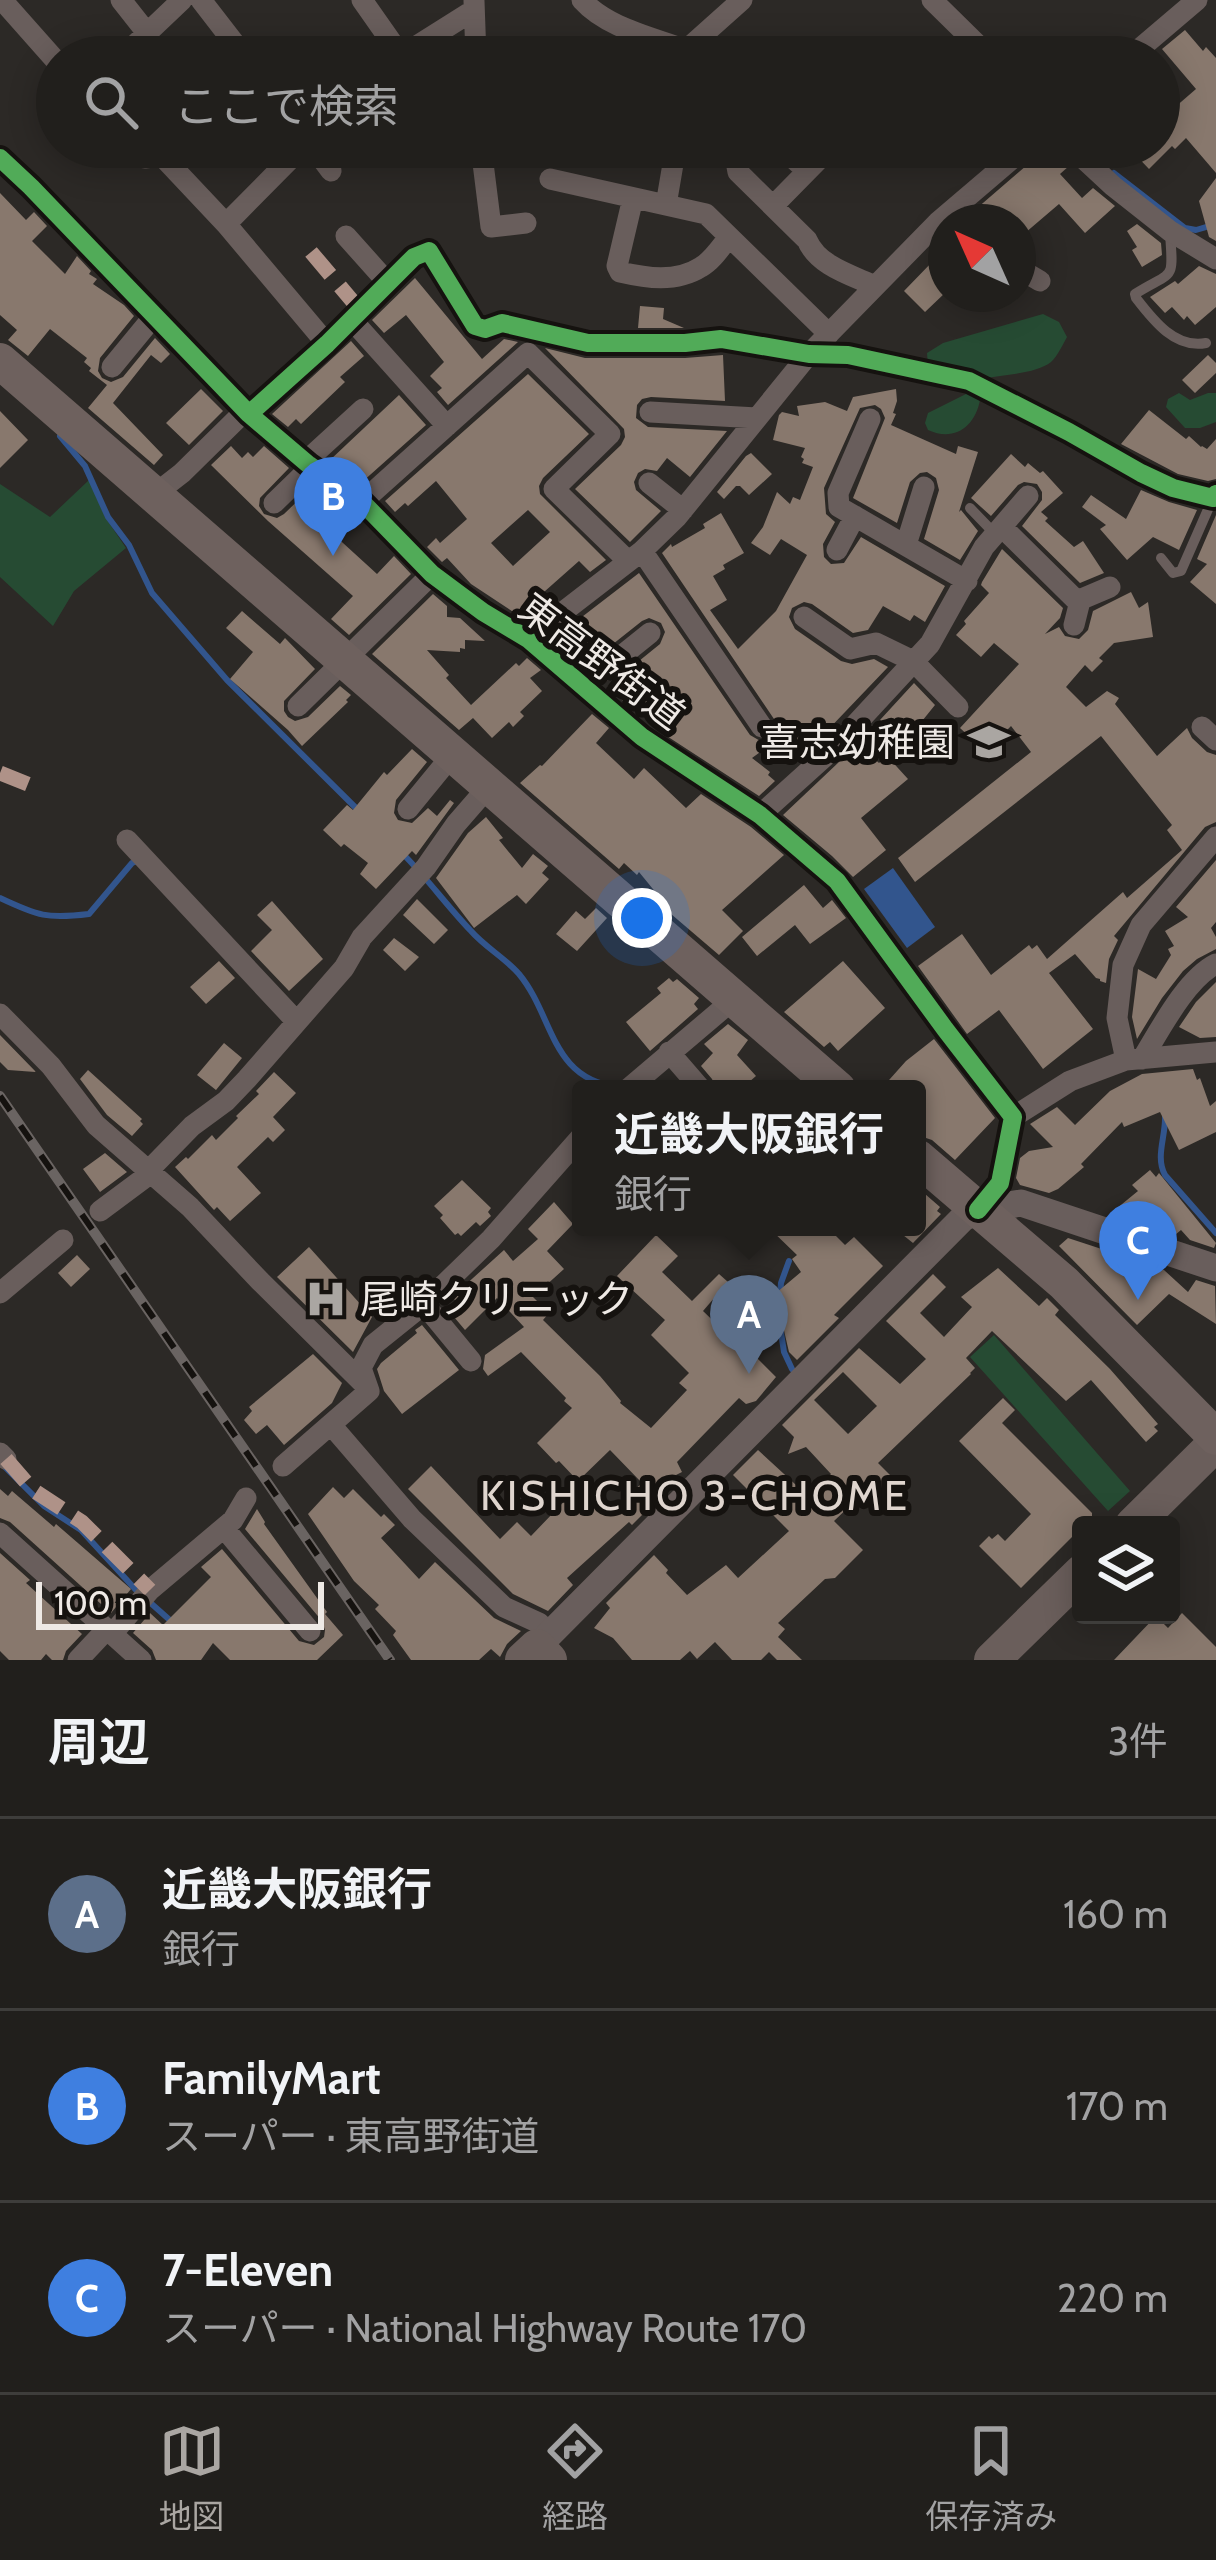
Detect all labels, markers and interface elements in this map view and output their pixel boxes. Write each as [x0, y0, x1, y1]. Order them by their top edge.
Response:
search box [36, 36, 1180, 168]
icon: search [78, 69, 144, 135]
text: ここで検索 [174, 79, 399, 133]
north arrow [928, 204, 1036, 312]
pin: B [294, 457, 372, 556]
street label: 東高野街道 [510, 583, 694, 739]
place label: 喜志幼稚園 [760, 718, 955, 766]
school or university icon: 喜志幼稚園 [966, 719, 1012, 765]
your location [612, 888, 672, 948]
popup [572, 1080, 926, 1236]
text: 近畿大阪銀行 [614, 1107, 884, 1161]
text: 銀行 [614, 1170, 692, 1218]
pin: C [1099, 1201, 1177, 1300]
place label: 尾崎クリニック [360, 1275, 633, 1323]
pin: A [710, 1275, 788, 1374]
hospital icon: 尾崎クリニック [303, 1276, 349, 1322]
district label: KISHICHO 3-CHOME [480, 1469, 910, 1521]
map controls [1072, 1516, 1180, 1624]
button: layers [1072, 1516, 1180, 1624]
scale bar [36, 1576, 324, 1629]
text: 100 m [54, 1583, 147, 1623]
text: 周辺 [48, 1711, 150, 1773]
text: 3件 [1108, 1717, 1168, 1765]
text: 近畿大阪銀行 [162, 1862, 432, 1916]
text: A [75, 1890, 99, 1938]
text: 160 m [1063, 1890, 1168, 1938]
text: 銀行 [162, 1925, 240, 1973]
text: FamilyMart [162, 2051, 381, 2105]
text: B [75, 2082, 99, 2130]
text: 170 m [1066, 2082, 1168, 2130]
text: スーパー · 東高野街道 [162, 2112, 539, 2160]
text: 7-Eleven [162, 2243, 333, 2297]
text: C [75, 2274, 99, 2322]
text: 220 m [1057, 2274, 1168, 2322]
text: スーパー · National Highway Route 170 [162, 2304, 807, 2352]
tab: 地図 [159, 2418, 225, 2538]
tab: 経路 [542, 2418, 608, 2538]
tab: 保存済み [925, 2418, 1057, 2538]

